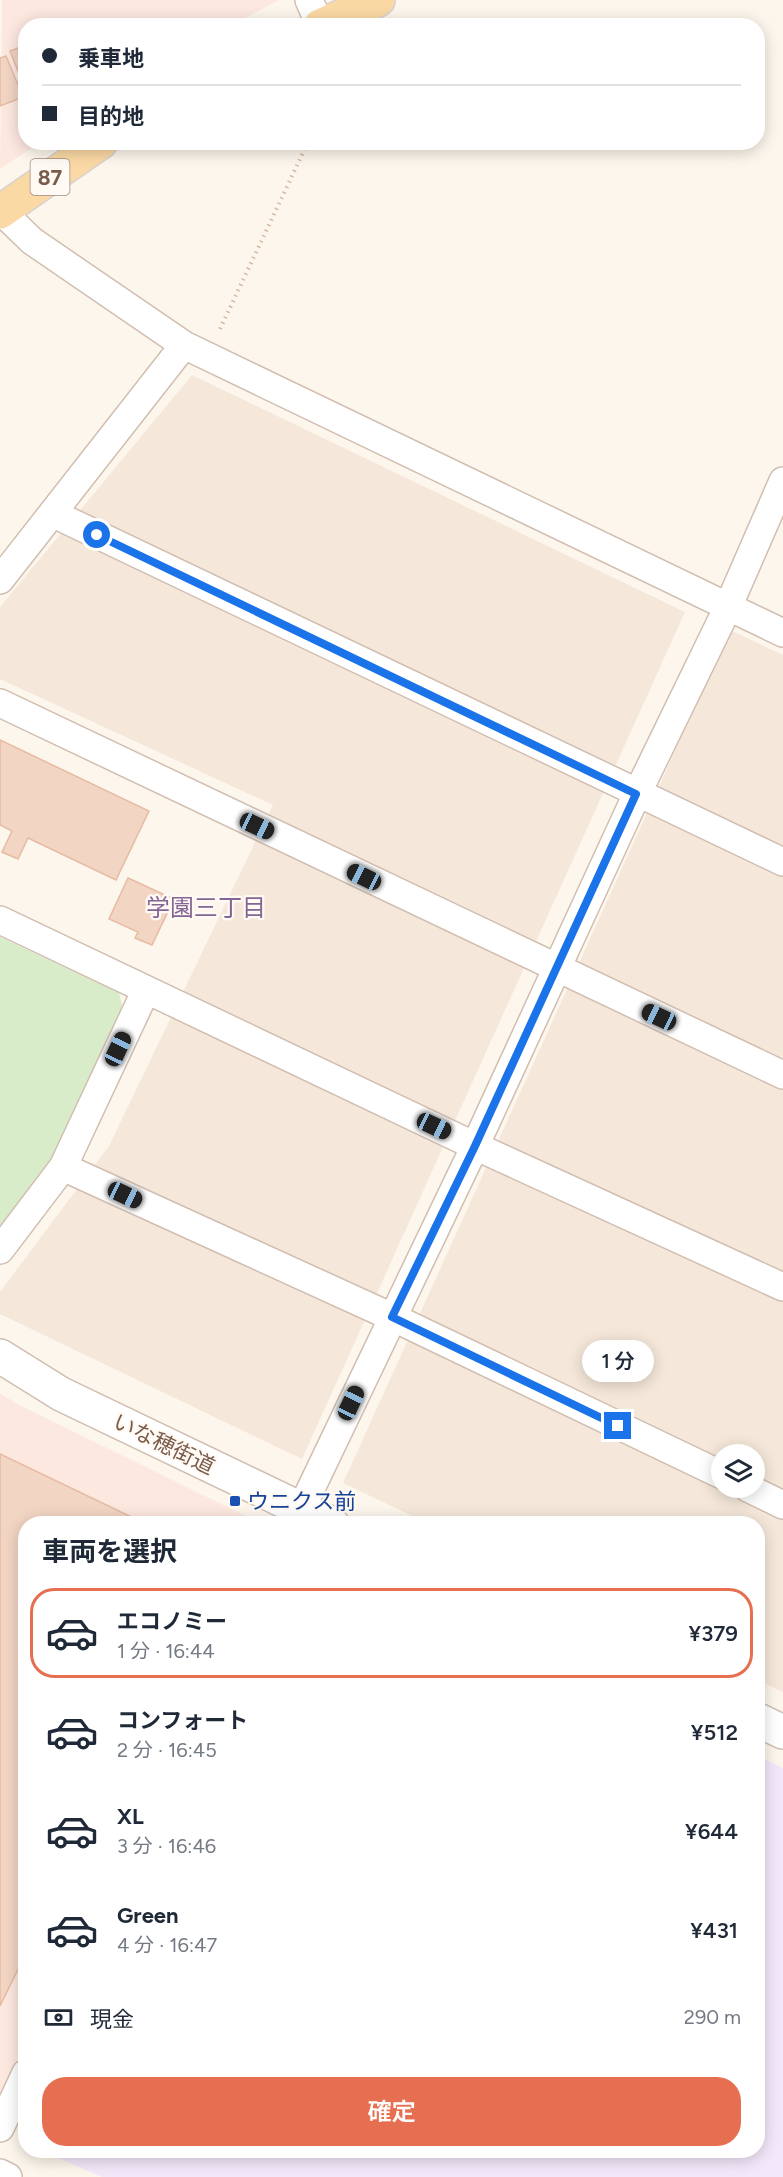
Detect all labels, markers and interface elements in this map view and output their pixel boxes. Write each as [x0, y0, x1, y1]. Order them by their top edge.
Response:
text: 乗車地 [78, 45, 144, 72]
text: 目的地 [78, 103, 144, 130]
road number: 87 [31, 159, 70, 195]
route start [83, 521, 110, 548]
car [237, 810, 277, 842]
car [344, 861, 384, 893]
district label: 学園三丁目 [146, 893, 266, 922]
car [639, 1001, 679, 1033]
car [102, 1029, 134, 1069]
car [414, 1110, 454, 1142]
car [105, 1179, 145, 1211]
callout: 1 分 [582, 1339, 654, 1381]
text: 1 分 [601, 1349, 635, 1373]
car [335, 1383, 367, 1423]
street label: いな穂街道 [109, 1408, 219, 1480]
route end [604, 1412, 631, 1439]
map controls [711, 1444, 765, 1498]
button: layers [711, 1444, 765, 1498]
place label: ウニクス前 [247, 1488, 356, 1515]
marker: ウニクス前 [228, 1494, 242, 1508]
text: 車両を選択 [42, 1535, 177, 1568]
icon: car [45, 1606, 99, 1660]
text: エコノミー [117, 1608, 227, 1635]
text: ¥379 [689, 1620, 738, 1647]
text: 1 分 · 16:44 [117, 1639, 215, 1663]
icon: car [45, 1705, 99, 1759]
text: コンフォート [117, 1707, 248, 1734]
text: ¥512 [691, 1719, 738, 1746]
text: 2 分 · 16:45 [117, 1738, 217, 1762]
text: XL [117, 1803, 144, 1830]
icon: car [45, 1804, 99, 1858]
text: ¥644 [685, 1818, 738, 1845]
text: 3 分 · 16:46 [117, 1834, 216, 1858]
text: Green [117, 1902, 179, 1929]
icon: car [45, 1903, 99, 1957]
text: ¥431 [690, 1917, 738, 1944]
text: 4 分 · 16:47 [117, 1933, 217, 1957]
icon: cash [42, 2001, 75, 2034]
text: 290 m [684, 2005, 741, 2029]
text: 現金 [90, 2006, 134, 2033]
button: 確定 [42, 2077, 741, 2146]

